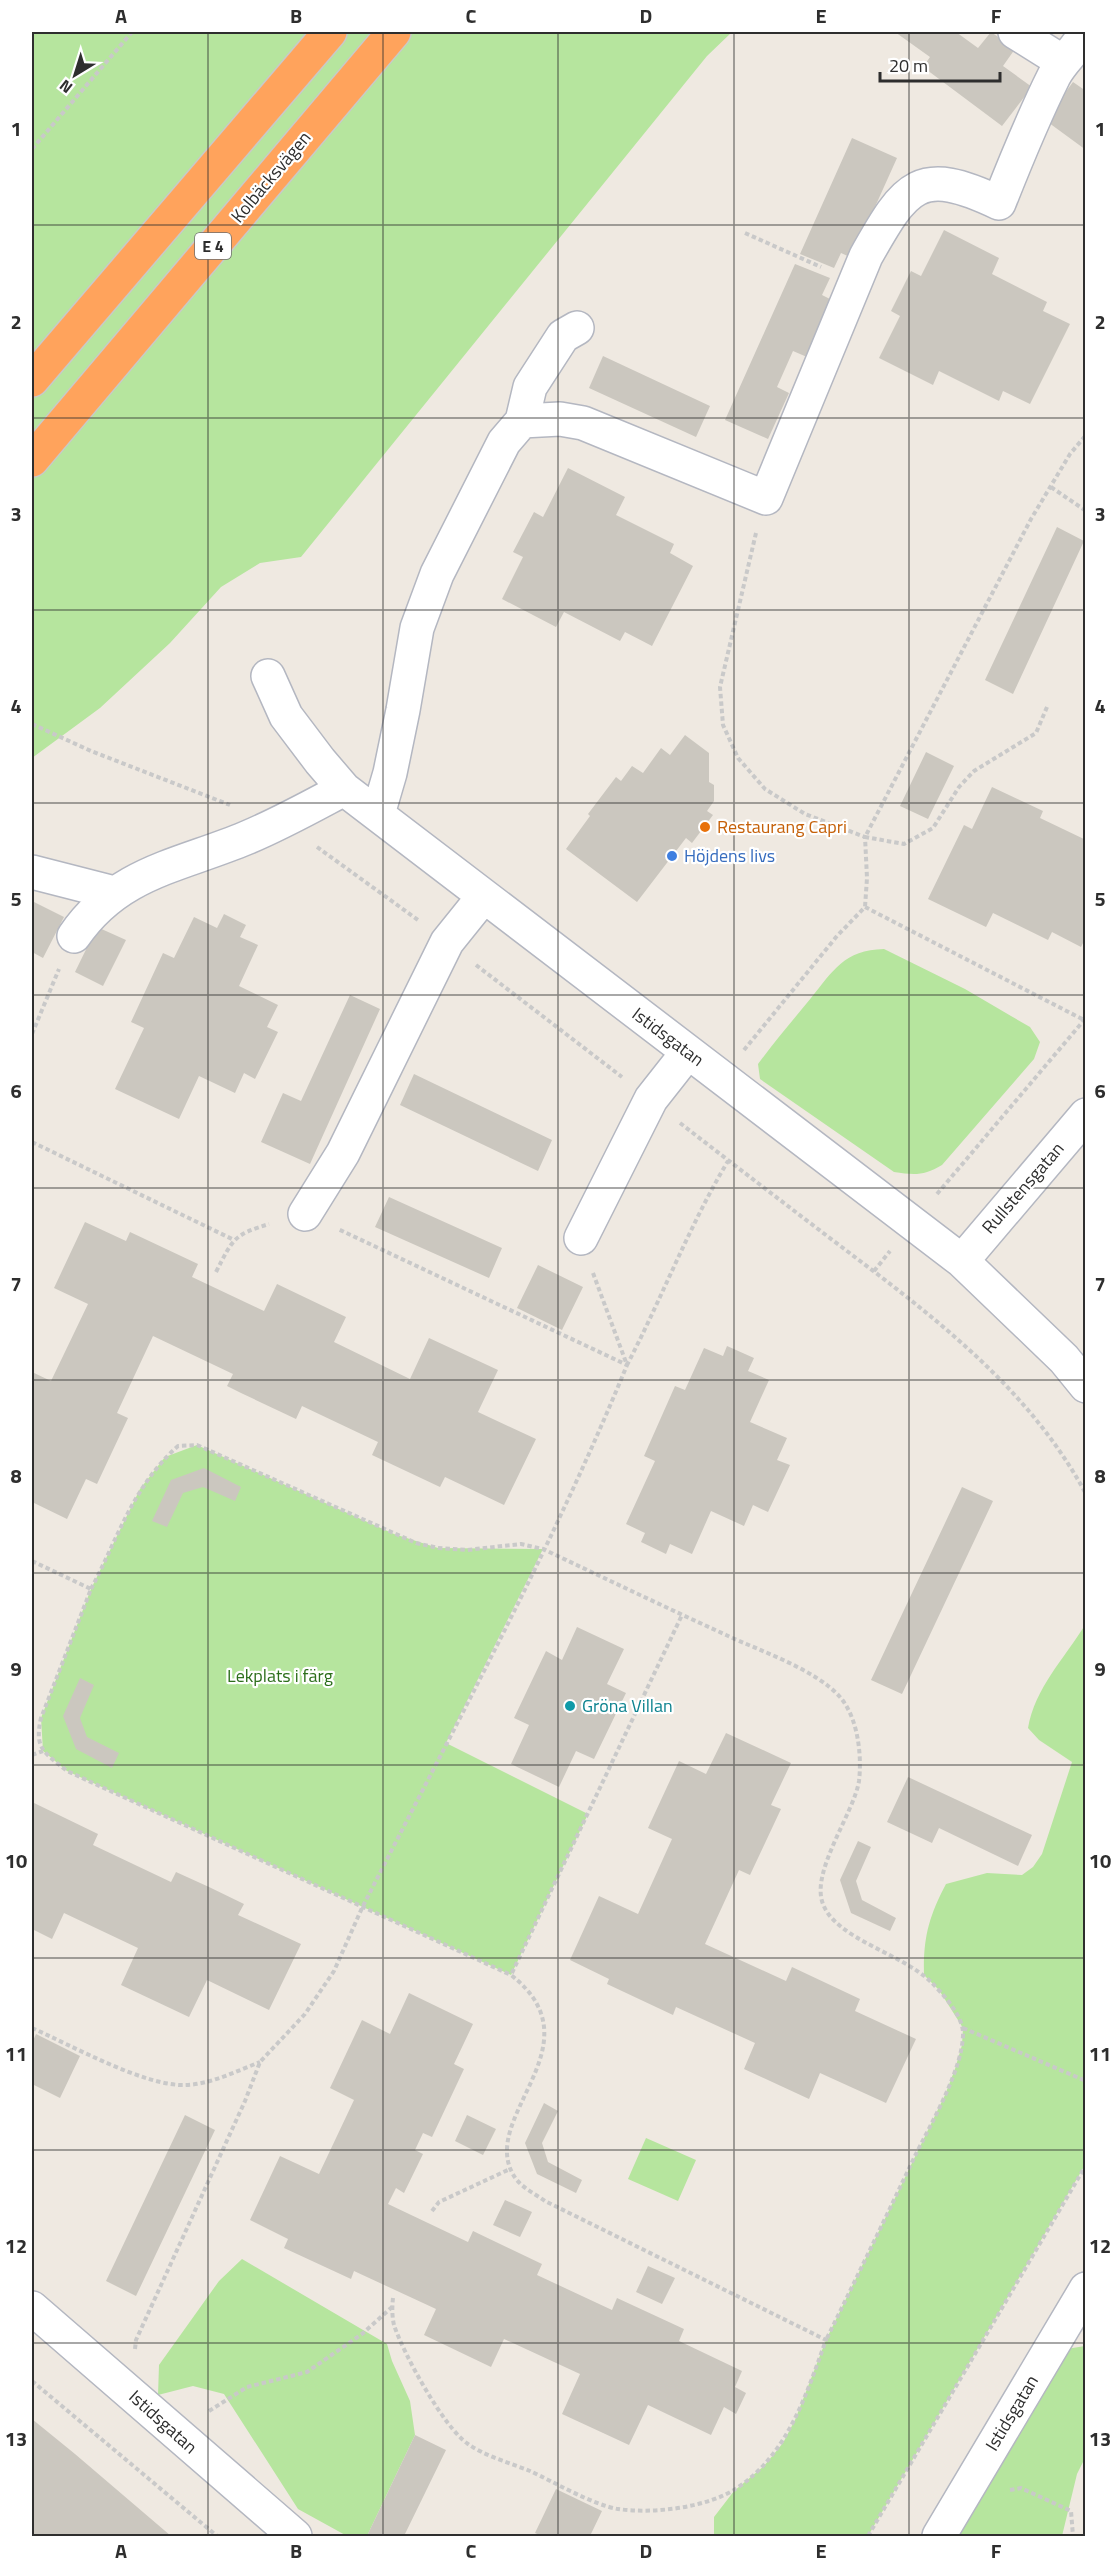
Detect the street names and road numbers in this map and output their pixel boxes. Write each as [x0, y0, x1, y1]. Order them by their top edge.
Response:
street label: Kolbäcksvägen [224, 125, 317, 228]
road number: E 4 [195, 233, 231, 259]
street label: Istidsgatan [627, 1001, 710, 1073]
street label: Rullstensgatan [975, 1136, 1070, 1240]
street label: Istidsgatan [978, 2370, 1045, 2456]
street label: Istidsgatan [123, 2383, 204, 2460]

